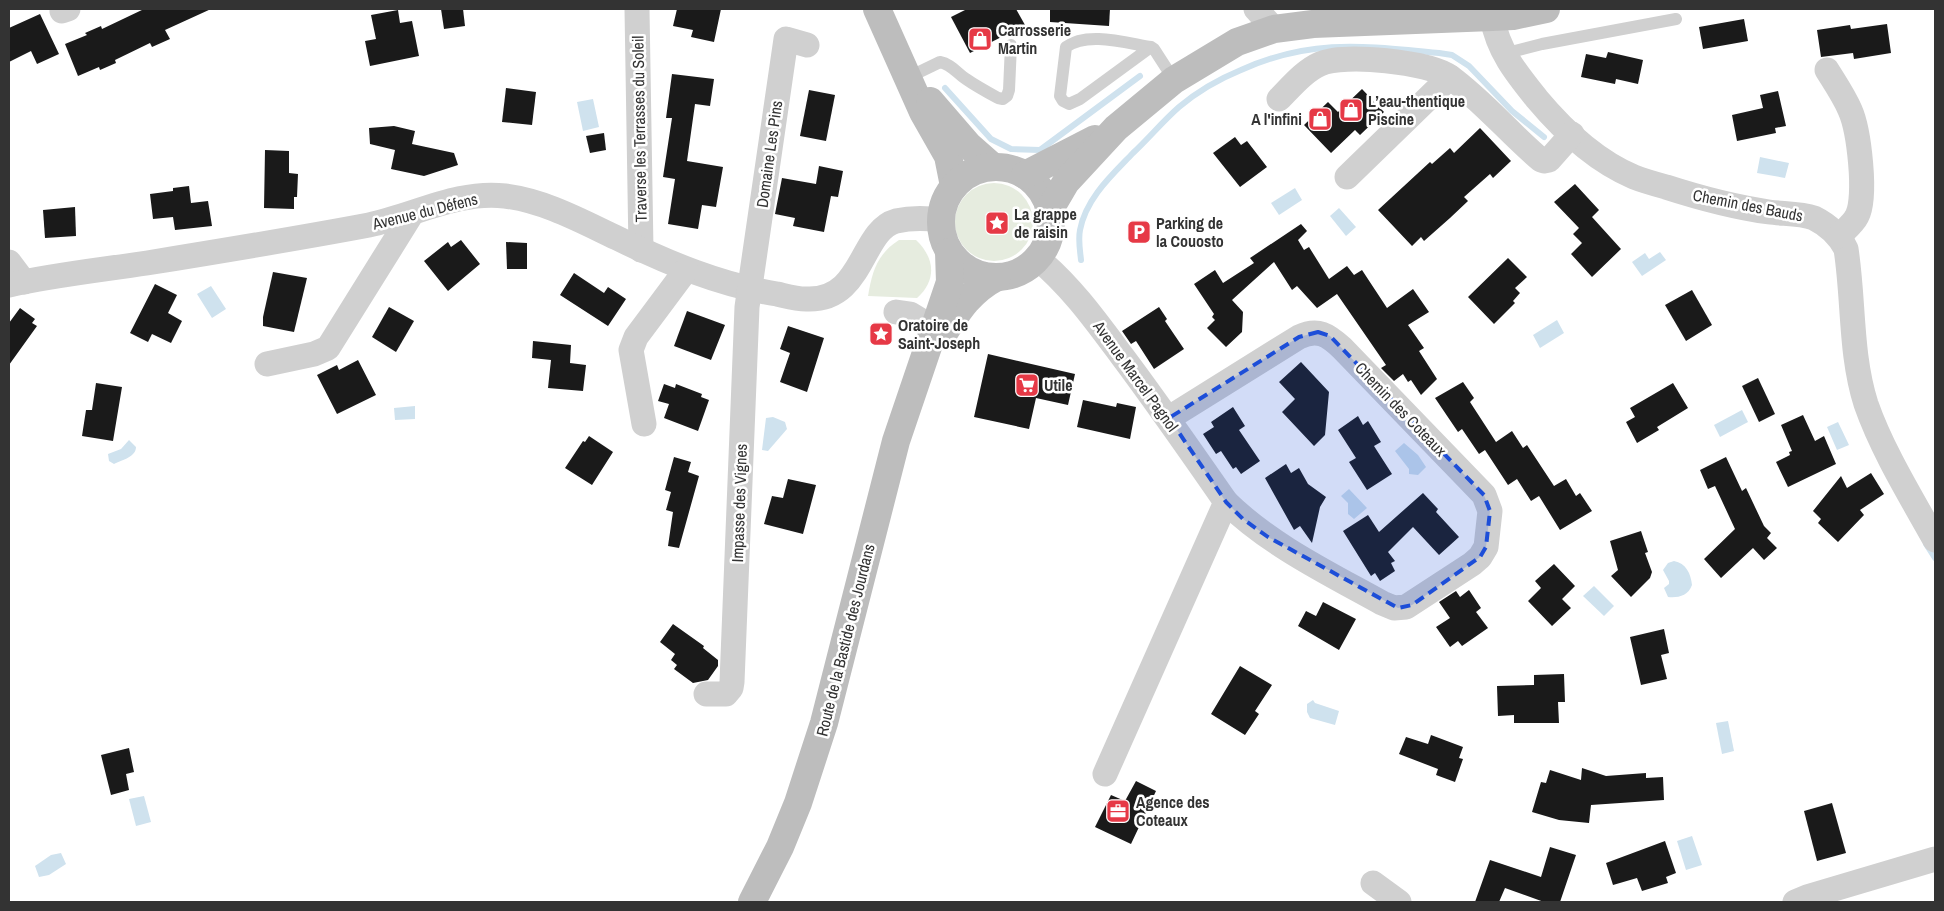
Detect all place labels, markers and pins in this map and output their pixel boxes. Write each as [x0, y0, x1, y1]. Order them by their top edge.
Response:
place label: Carrosserie Martin [998, 19, 1071, 59]
shop icon: Carrosserie Martin [967, 26, 993, 52]
place label: L’eau-thentique Piscine [1368, 90, 1465, 130]
shop icon: L’eau-thentique Piscine [1338, 97, 1364, 123]
shop icon: A l'infini [1307, 106, 1333, 132]
place label: A l'infini [1251, 108, 1302, 130]
place label: La grappe de raisin [1014, 203, 1077, 243]
place icon: La grappe de raisin [984, 210, 1010, 236]
place label: Parking de la Couosto [1156, 212, 1224, 252]
parking icon: Parking de la Couosto [1126, 219, 1152, 245]
place label: Oratoire de Saint-Joseph [898, 314, 980, 354]
place icon: Oratoire de Saint-Joseph [868, 321, 894, 347]
supermarket icon: Utile [1014, 372, 1040, 398]
place label: Utile [1044, 374, 1072, 396]
place label: Agence des Coteaux [1136, 791, 1210, 831]
office icon: Agence des Coteaux [1105, 798, 1131, 824]

